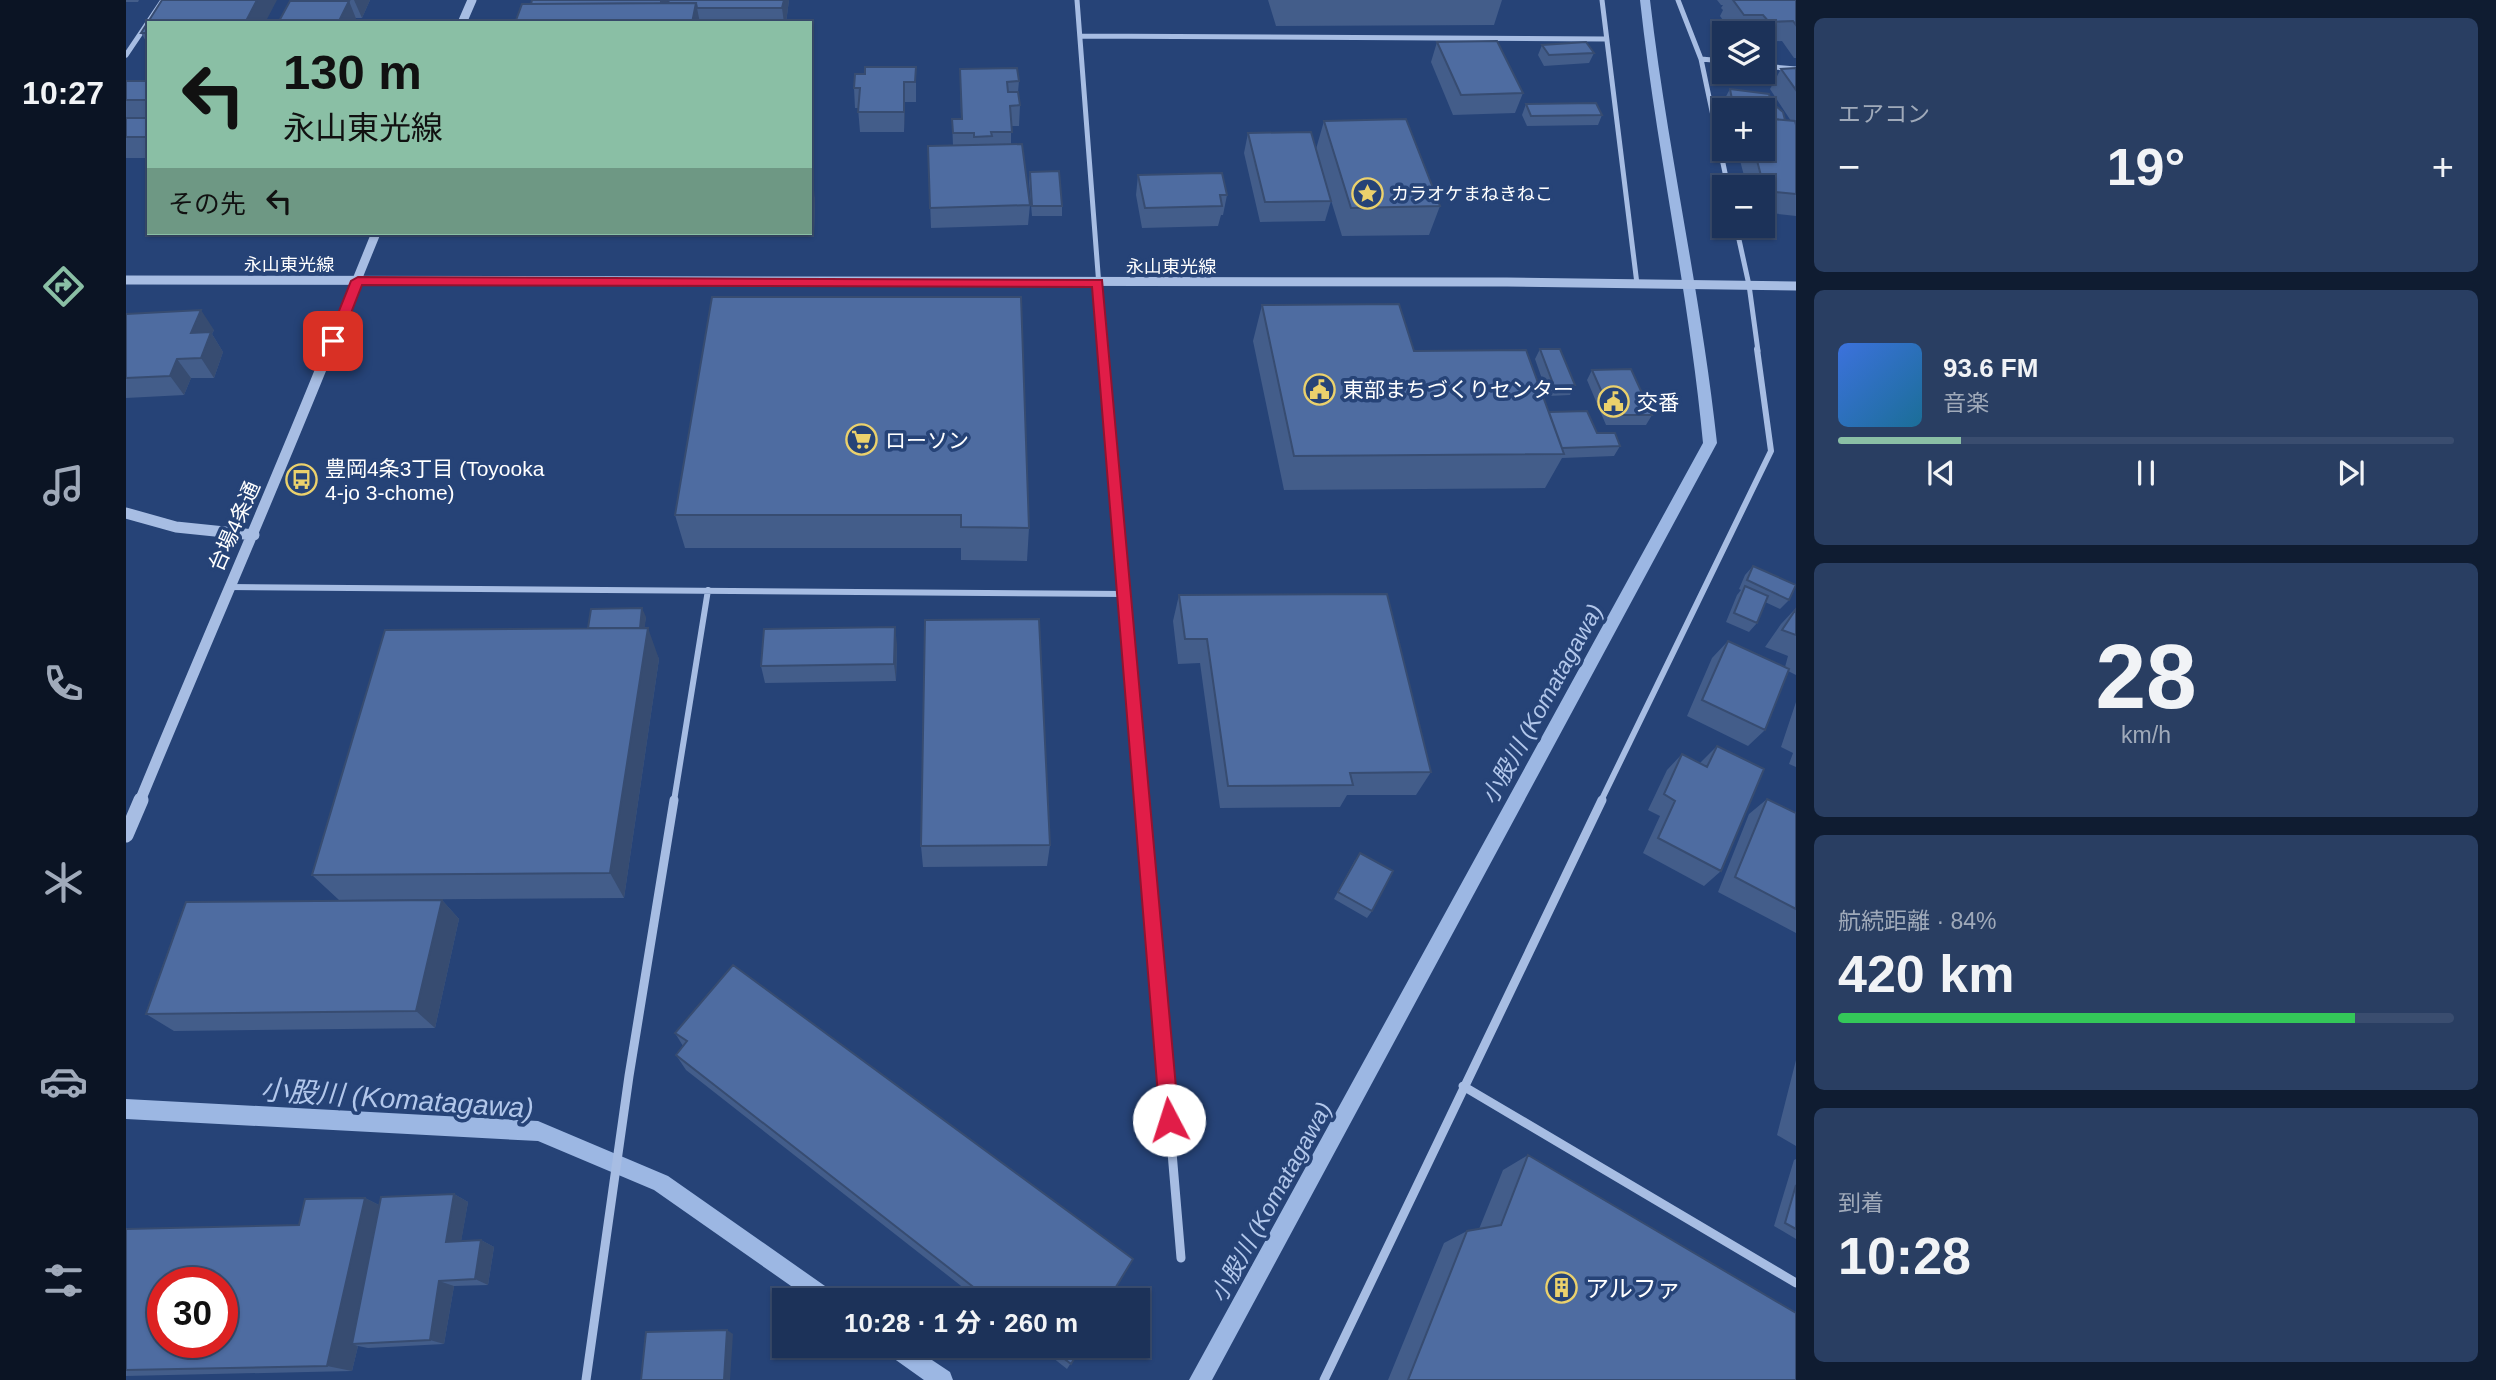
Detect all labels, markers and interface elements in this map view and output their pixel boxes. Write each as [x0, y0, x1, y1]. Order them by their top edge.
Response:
map controls [1712, 21, 1775, 238]
button: layers [1712, 21, 1775, 84]
text: 130 m [283, 45, 422, 99]
icon: left [168, 49, 259, 140]
text: 10:27 [22, 75, 104, 111]
button: + [1712, 98, 1775, 161]
text: エアコン [1838, 101, 1930, 127]
text: 永山東光線 [283, 110, 443, 146]
text: 19° [2107, 138, 2185, 196]
text: − [1838, 146, 1860, 188]
text: + [2432, 146, 2454, 188]
button: − [1712, 175, 1775, 238]
place icon: カラオケまねきねこ [1351, 177, 1385, 211]
icon: left [260, 182, 298, 220]
place label: カラオケまねきねこ [1391, 184, 1553, 204]
text: その先 [168, 189, 246, 219]
street label: 永山東光線 [244, 255, 334, 275]
street label: 永山東光線 [1126, 257, 1216, 277]
icon: directions [39, 262, 88, 311]
pin [303, 311, 363, 371]
icon: arrive [314, 322, 352, 360]
text: 93.6 FM [1943, 353, 2038, 383]
public building icon: 東部まちづくりセンター [1303, 372, 1337, 406]
place label: 東部まちづくりセンター [1343, 378, 1574, 401]
public building icon: 交番 [1597, 385, 1631, 419]
text: 音楽 [1943, 390, 1989, 416]
place label: 交番 [1637, 391, 1679, 414]
supermarket icon: ローソン [845, 423, 879, 457]
place label: ローソン [885, 429, 969, 452]
icon: previous [1922, 454, 1960, 492]
icon: pause [2127, 454, 2165, 492]
icon: next [2332, 454, 2370, 492]
place label: 豊岡4条3丁目 (Toyooka 4-jo 3-chome) [325, 457, 545, 504]
icon: music [39, 461, 88, 510]
bus stop icon: 豊岡4条3丁目 (Toyooka 4-jo 3-chome) [285, 463, 319, 497]
street label: 台場4条通 [204, 478, 264, 574]
water label: 小股川 (Komatagawa) [1476, 599, 1608, 809]
text: 28 [2095, 626, 2197, 727]
icon: phone [39, 659, 88, 708]
text: km/h [2121, 722, 2171, 748]
icon: climate [39, 858, 88, 907]
text: 航続距離 · 84% [1838, 908, 1996, 934]
text: 420 km [1838, 945, 2014, 1003]
icon: car [39, 1057, 88, 1106]
water label: 小股川 (Komatagawa) [259, 1074, 535, 1124]
position arrow [1132, 1083, 1206, 1157]
water label: 小股川 (Komatagawa) [1205, 1097, 1337, 1307]
text: 到着 [1838, 1190, 1884, 1216]
text: 10:28 [1838, 1227, 1971, 1285]
icon: filters [39, 1256, 88, 1305]
speed limit sign: 30 [147, 1267, 238, 1358]
building icon: アルファ [1545, 1271, 1579, 1305]
place label: アルファ [1585, 1275, 1681, 1302]
text: 10:28 · 1 分 · 260 m [844, 1308, 1078, 1338]

